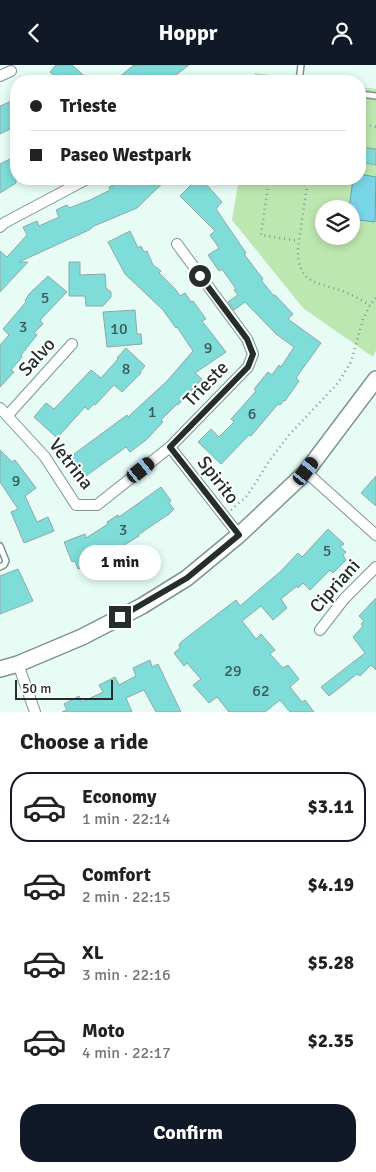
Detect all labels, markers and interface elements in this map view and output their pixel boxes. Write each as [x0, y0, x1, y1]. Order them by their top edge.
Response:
icon: back [20, 19, 48, 47]
text: Hoppr [159, 19, 218, 46]
icon: person [328, 19, 356, 47]
text: Trieste [60, 94, 117, 118]
text: Paseo Westpark [60, 143, 191, 167]
map controls [315, 200, 360, 245]
button: layers [315, 200, 360, 245]
route start [189, 265, 211, 287]
house number: 5 [41, 288, 49, 308]
house number: 3 [19, 317, 27, 337]
house number: 10 [110, 319, 128, 339]
street label: Salvo [13, 333, 61, 381]
house number: 9 [204, 338, 212, 358]
street label: Trieste [178, 356, 234, 412]
house number: 8 [122, 359, 130, 379]
house number: 1 [148, 402, 156, 422]
house number: 6 [248, 404, 256, 424]
street label: Vetrina [44, 434, 98, 494]
street label: Spirito [192, 451, 244, 509]
car [124, 455, 157, 485]
car [290, 455, 321, 487]
house number: 9 [12, 471, 20, 491]
house number: 3 [119, 520, 127, 540]
house number: 5 [323, 541, 331, 561]
callout: 1 min [79, 545, 161, 579]
text: 1 min [101, 552, 139, 572]
street label: Cipriani [305, 554, 365, 618]
route end [109, 606, 131, 628]
house number: 29 [224, 661, 242, 681]
scale bar [15, 677, 112, 700]
text: 50 m [22, 680, 51, 697]
house number: 62 [252, 681, 270, 701]
text: Choose a ride [20, 728, 148, 755]
icon: car [22, 785, 67, 830]
text: Economy [82, 785, 156, 809]
text: $3.11 [308, 795, 354, 819]
text: 1 min · 22:14 [82, 809, 171, 829]
icon: car [22, 863, 67, 908]
text: Comfort [82, 863, 151, 887]
text: $4.19 [308, 873, 354, 897]
text: 2 min · 22:15 [82, 887, 171, 907]
icon: car [22, 941, 67, 986]
text: XL [82, 941, 104, 965]
text: $5.28 [308, 951, 354, 975]
text: 3 min · 22:16 [82, 965, 171, 985]
icon: car [22, 1019, 67, 1064]
text: Moto [82, 1019, 125, 1043]
text: $2.35 [308, 1029, 354, 1053]
text: 4 min · 22:17 [82, 1043, 171, 1063]
button: Confirm [20, 1104, 356, 1162]

